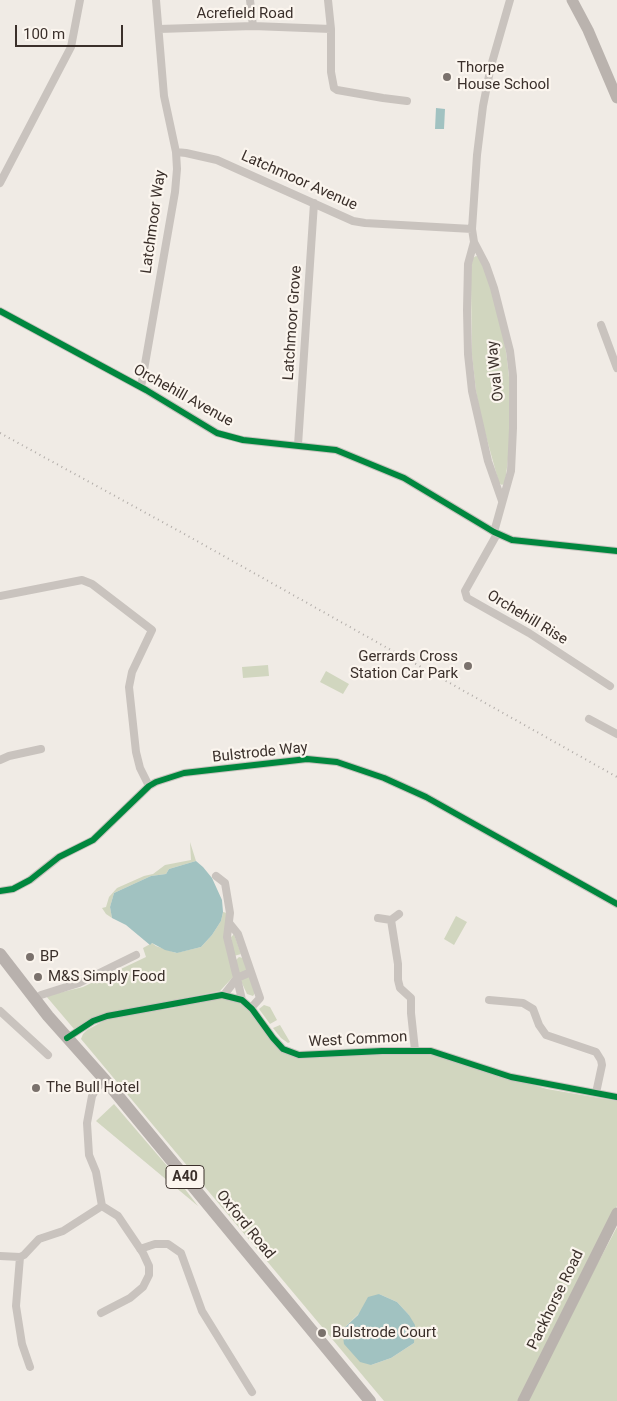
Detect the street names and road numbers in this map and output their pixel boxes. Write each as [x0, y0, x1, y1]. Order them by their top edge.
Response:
street label: Acrefield Road [196, 5, 294, 23]
street label: Latchmoor Avenue [238, 147, 360, 215]
street label: Latchmoor Way [138, 169, 170, 275]
street label: Latchmoor Grove [280, 265, 306, 381]
street label: Oval Way [484, 340, 508, 402]
street label: Orchehill Avenue [130, 361, 236, 431]
street label: Orchehill Rise [483, 587, 571, 649]
street label: Bulstrode Way [211, 739, 309, 767]
street label: West Common [308, 1028, 408, 1052]
road number: A40 [166, 1166, 204, 1188]
street label: Oxford Road [212, 1187, 278, 1263]
street label: Packhorse Road [524, 1247, 588, 1353]

